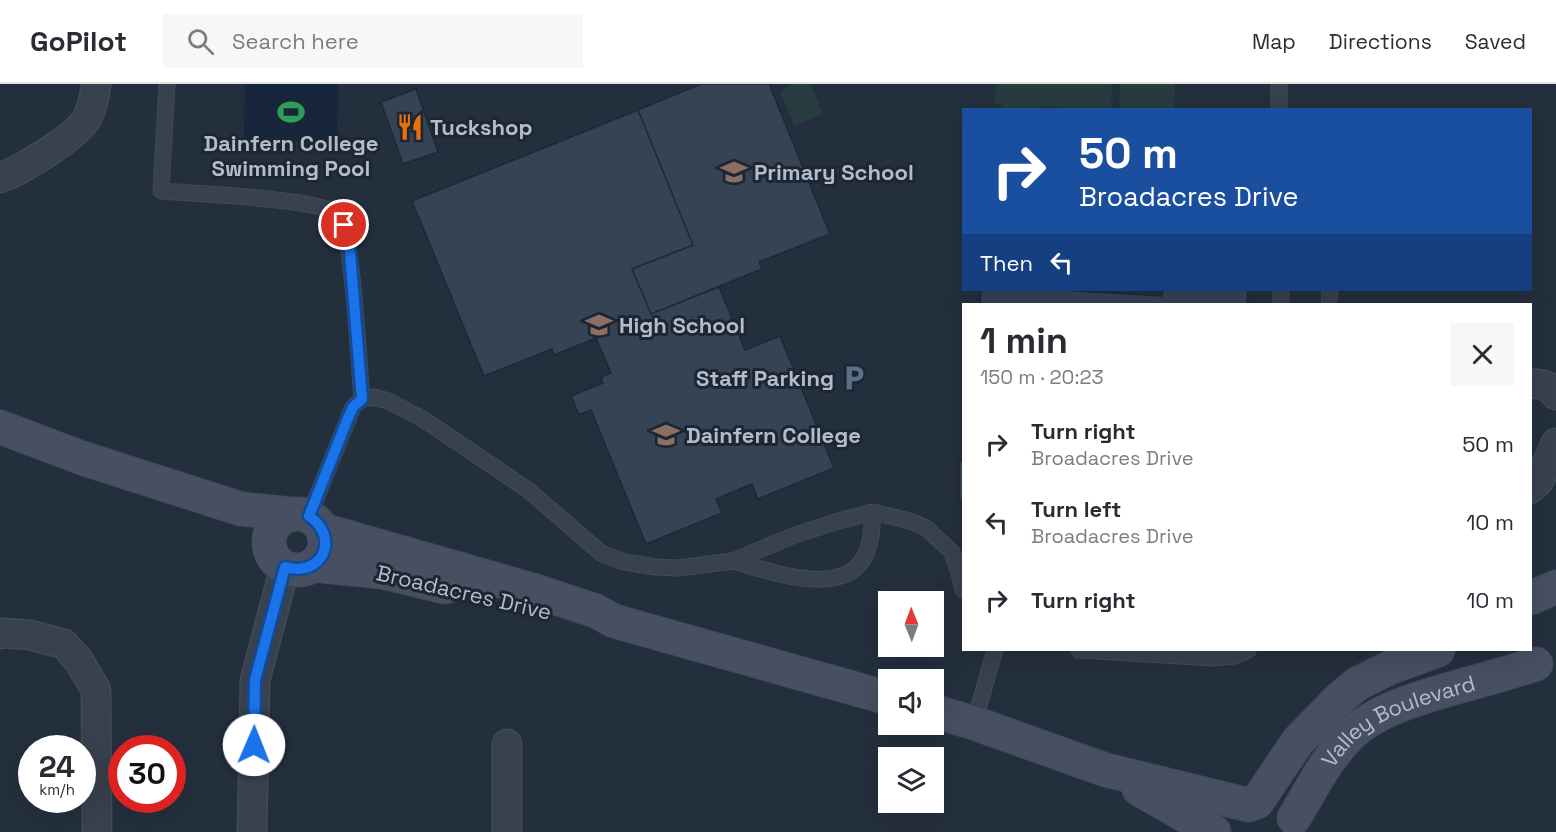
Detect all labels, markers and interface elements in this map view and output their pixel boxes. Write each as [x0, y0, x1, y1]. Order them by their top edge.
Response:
search box [163, 14, 583, 68]
text: GoPilot [30, 23, 127, 59]
icon: search [184, 25, 217, 58]
text: Search here [232, 27, 359, 55]
text: Map [1252, 28, 1296, 55]
text: Directions [1329, 28, 1432, 55]
text: Saved [1465, 28, 1526, 55]
sports icon: Dainfern College Swimming Pool [276, 97, 306, 127]
restaurant icon: Tuckshop [395, 112, 425, 142]
place label: Tuckshop [430, 113, 532, 141]
text: 50 m [1079, 127, 1178, 180]
place label: Dainfern College Swimming Pool [203, 129, 379, 182]
icon: right [980, 132, 1058, 210]
school or university icon: Primary School [719, 157, 749, 187]
place label: Primary School [754, 158, 914, 186]
text: Broadacres Drive [1079, 179, 1299, 214]
pin [318, 199, 369, 250]
icon: arrive [327, 208, 360, 241]
icon: left [1045, 246, 1078, 279]
text: Then [980, 249, 1033, 277]
school or university icon: High School [584, 310, 614, 340]
place label: High School [619, 311, 745, 339]
text: 1 min [980, 318, 1068, 364]
button: close [1451, 323, 1514, 386]
parking icon: Staff Parking [839, 363, 869, 393]
place label: Staff Parking [696, 364, 834, 392]
text: 150 m · 20:23 [980, 364, 1104, 390]
text: Turn right [1031, 417, 1136, 445]
school or university icon: Dainfern College [651, 420, 681, 450]
place label: Dainfern College [686, 421, 861, 449]
icon: right [980, 428, 1013, 461]
text: 50 m [1462, 430, 1514, 458]
text: Broadacres Drive [1031, 445, 1194, 471]
text: Turn left [1031, 495, 1121, 523]
icon: left [980, 506, 1013, 539]
text: 10 m [1466, 508, 1514, 536]
text: Broadacres Drive [1031, 523, 1194, 549]
street label: Broadacres Drive [374, 558, 554, 626]
icon: right [980, 584, 1013, 617]
text: Turn right [1031, 586, 1136, 614]
text: 10 m [1466, 586, 1514, 614]
north arrow [878, 591, 944, 657]
map controls [878, 591, 944, 813]
button: sound [878, 669, 944, 735]
street label: Valley Boulevard [1315, 669, 1478, 772]
position arrow [222, 713, 286, 777]
speed limit sign: 30 [108, 735, 186, 813]
text: 24 [39, 747, 75, 786]
button: layers [878, 747, 944, 813]
text: km/h [39, 780, 75, 799]

